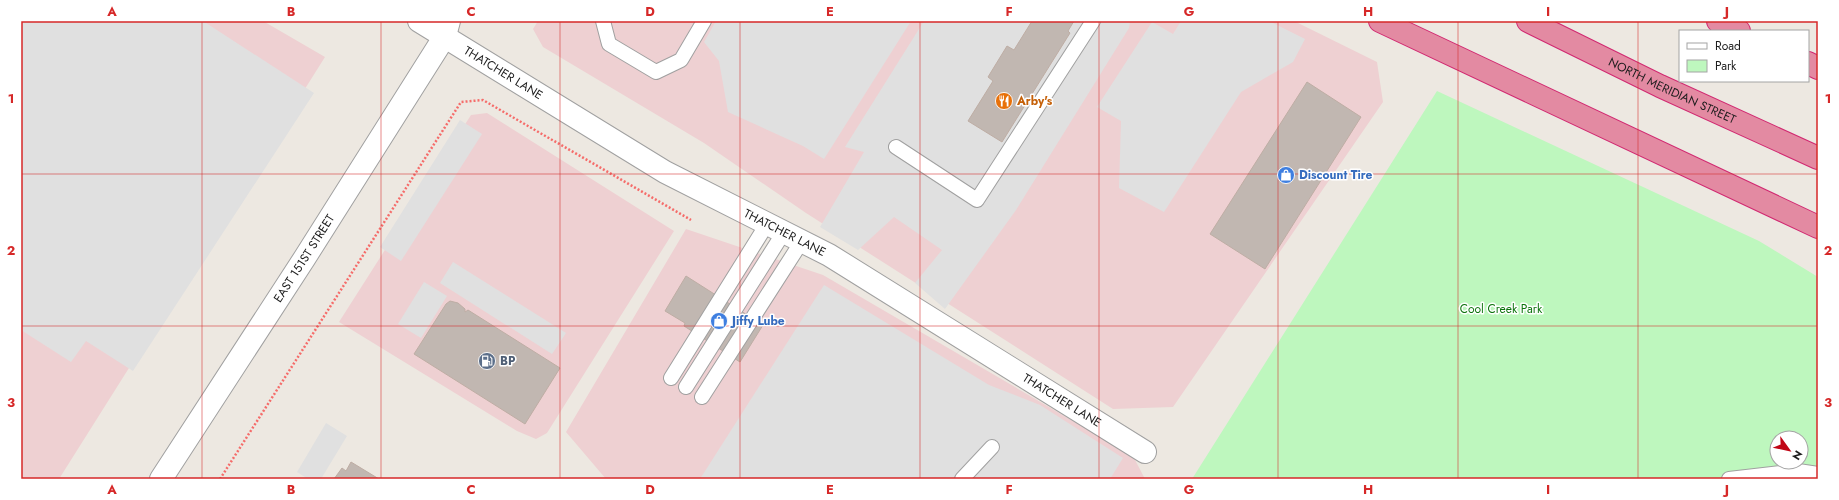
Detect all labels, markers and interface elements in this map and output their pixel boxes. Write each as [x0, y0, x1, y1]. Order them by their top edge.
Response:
text: A [106, 2, 117, 21]
text: B [287, 2, 296, 21]
text: C [466, 2, 476, 21]
text: D [645, 2, 655, 21]
text: E [826, 2, 834, 21]
text: F [1005, 2, 1013, 21]
text: G [1184, 2, 1195, 21]
text: H [1363, 2, 1373, 21]
text: I [1546, 2, 1550, 21]
text: J [1722, 2, 1729, 21]
legend [1679, 30, 1809, 82]
text: Road [1715, 37, 1741, 55]
street label: THATCHER LANE [460, 42, 546, 104]
street label: NORTH MERIDIAN STREET [1605, 53, 1739, 129]
text: Park [1715, 57, 1737, 75]
text: 1 [8, 89, 14, 108]
text: 1 [1825, 89, 1831, 108]
restaurant icon: Arby's [994, 91, 1014, 111]
place label: Arby's [1016, 92, 1053, 110]
shop icon: Discount Tire [1276, 165, 1296, 185]
place label: Discount Tire [1299, 166, 1373, 184]
street label: THATCHER LANE [741, 204, 829, 261]
street label: EAST 151ST STREET [269, 210, 339, 306]
text: 2 [7, 241, 15, 260]
text: 2 [1824, 241, 1832, 260]
park label: Cool Creek Park [1460, 300, 1543, 318]
shop icon: Jiffy Lube [709, 311, 729, 331]
place label: Jiffy Lube [730, 312, 785, 330]
fuel station icon: BP [477, 351, 497, 371]
place label: BP [500, 352, 516, 370]
street label: THATCHER LANE [1019, 369, 1105, 432]
text: 3 [7, 393, 15, 412]
text: 3 [1824, 393, 1832, 412]
north arrow [1769, 430, 1809, 470]
text: N [1788, 447, 1806, 463]
text: A [106, 480, 117, 499]
text: B [287, 480, 296, 499]
text: C [466, 480, 476, 499]
text: D [645, 480, 655, 499]
text: E [826, 480, 834, 499]
text: F [1005, 480, 1013, 499]
text: G [1184, 480, 1195, 499]
text: H [1363, 480, 1373, 499]
text: I [1546, 480, 1550, 499]
text: J [1722, 480, 1729, 499]

